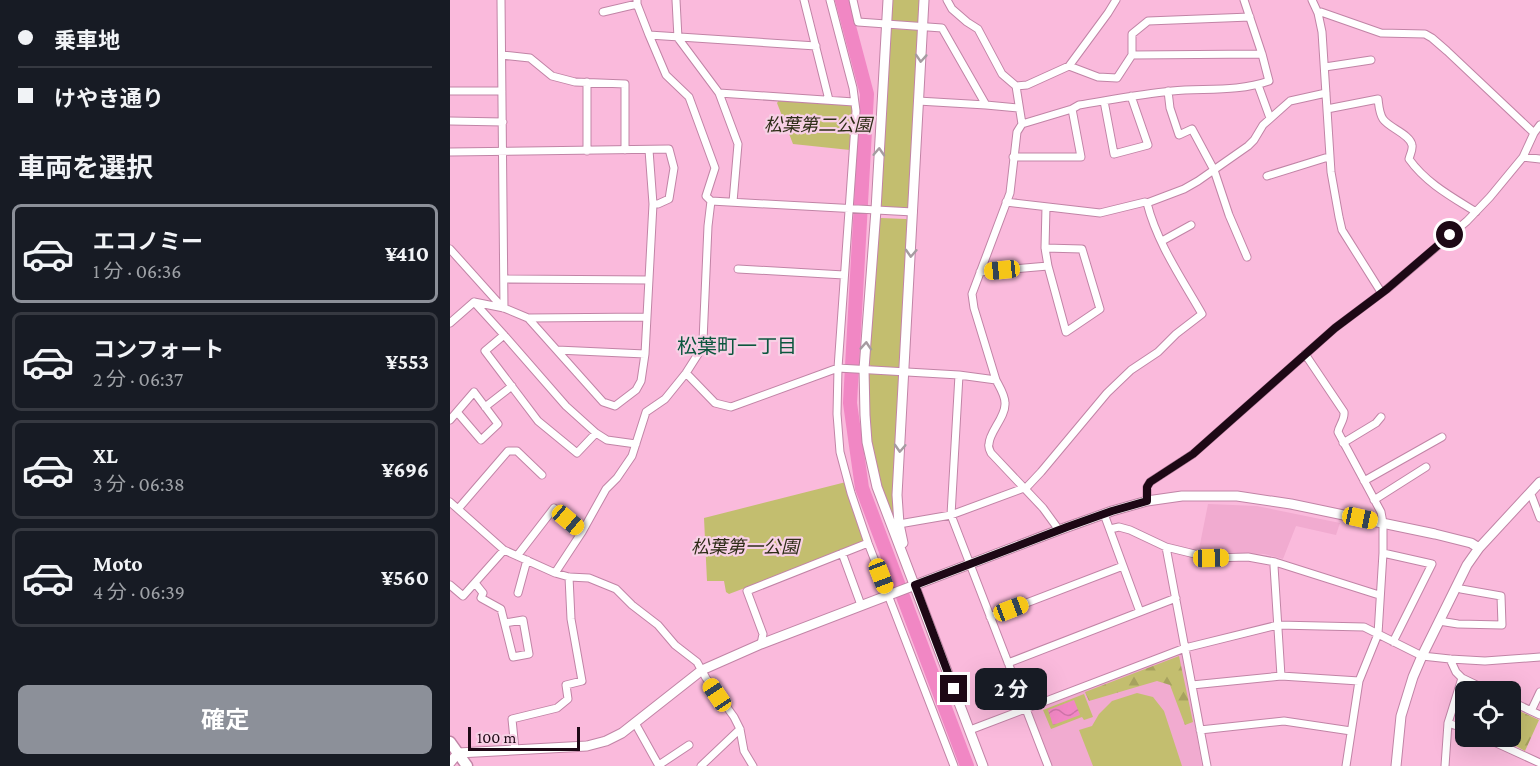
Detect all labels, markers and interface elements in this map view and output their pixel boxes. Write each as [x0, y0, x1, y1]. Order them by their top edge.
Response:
text: 乗車地 [54, 28, 120, 53]
one-way arrow [914, 54, 927, 63]
text: けやき通り [54, 86, 164, 111]
park label: 松葉第二公園 [764, 115, 875, 135]
one-way arrow [872, 147, 885, 156]
text: 車両を選択 [18, 153, 153, 183]
route start [1436, 221, 1463, 248]
icon: car [21, 227, 75, 281]
text: エコノミー [93, 229, 203, 254]
text: ¥410 [385, 241, 429, 266]
one-way arrow [905, 249, 918, 258]
car [983, 259, 1021, 281]
text: 1 分 · 06:36 [93, 260, 181, 282]
icon: car [21, 335, 75, 389]
district label: 松葉町一丁目 [677, 335, 797, 357]
text: コンフォート [93, 337, 224, 362]
one-way arrow [859, 342, 872, 351]
text: ¥553 [386, 349, 429, 374]
text: 2 分 · 06:37 [93, 368, 183, 390]
icon: car [21, 443, 75, 497]
text: XL [93, 443, 118, 468]
one-way arrow [893, 443, 906, 452]
text: ¥696 [382, 457, 429, 482]
text: 3 分 · 06:38 [93, 473, 185, 495]
car [548, 502, 588, 538]
car [1341, 505, 1379, 531]
park label: 松葉第一公園 [691, 537, 802, 557]
car [1193, 549, 1229, 567]
icon: car [21, 551, 75, 605]
text: Moto [93, 551, 143, 576]
car [866, 556, 896, 596]
text: ¥560 [381, 565, 429, 590]
text: 4 分 · 06:39 [93, 581, 185, 603]
car [991, 594, 1031, 624]
callout: 2 分 [975, 668, 1047, 710]
car [699, 675, 735, 715]
route end [940, 675, 967, 702]
text: 2 分 [994, 678, 1028, 700]
map controls [1455, 681, 1521, 747]
button: locate [1455, 681, 1521, 747]
button: 確定 [18, 685, 432, 754]
scale bar [468, 724, 580, 752]
text: 100 m [477, 729, 516, 746]

